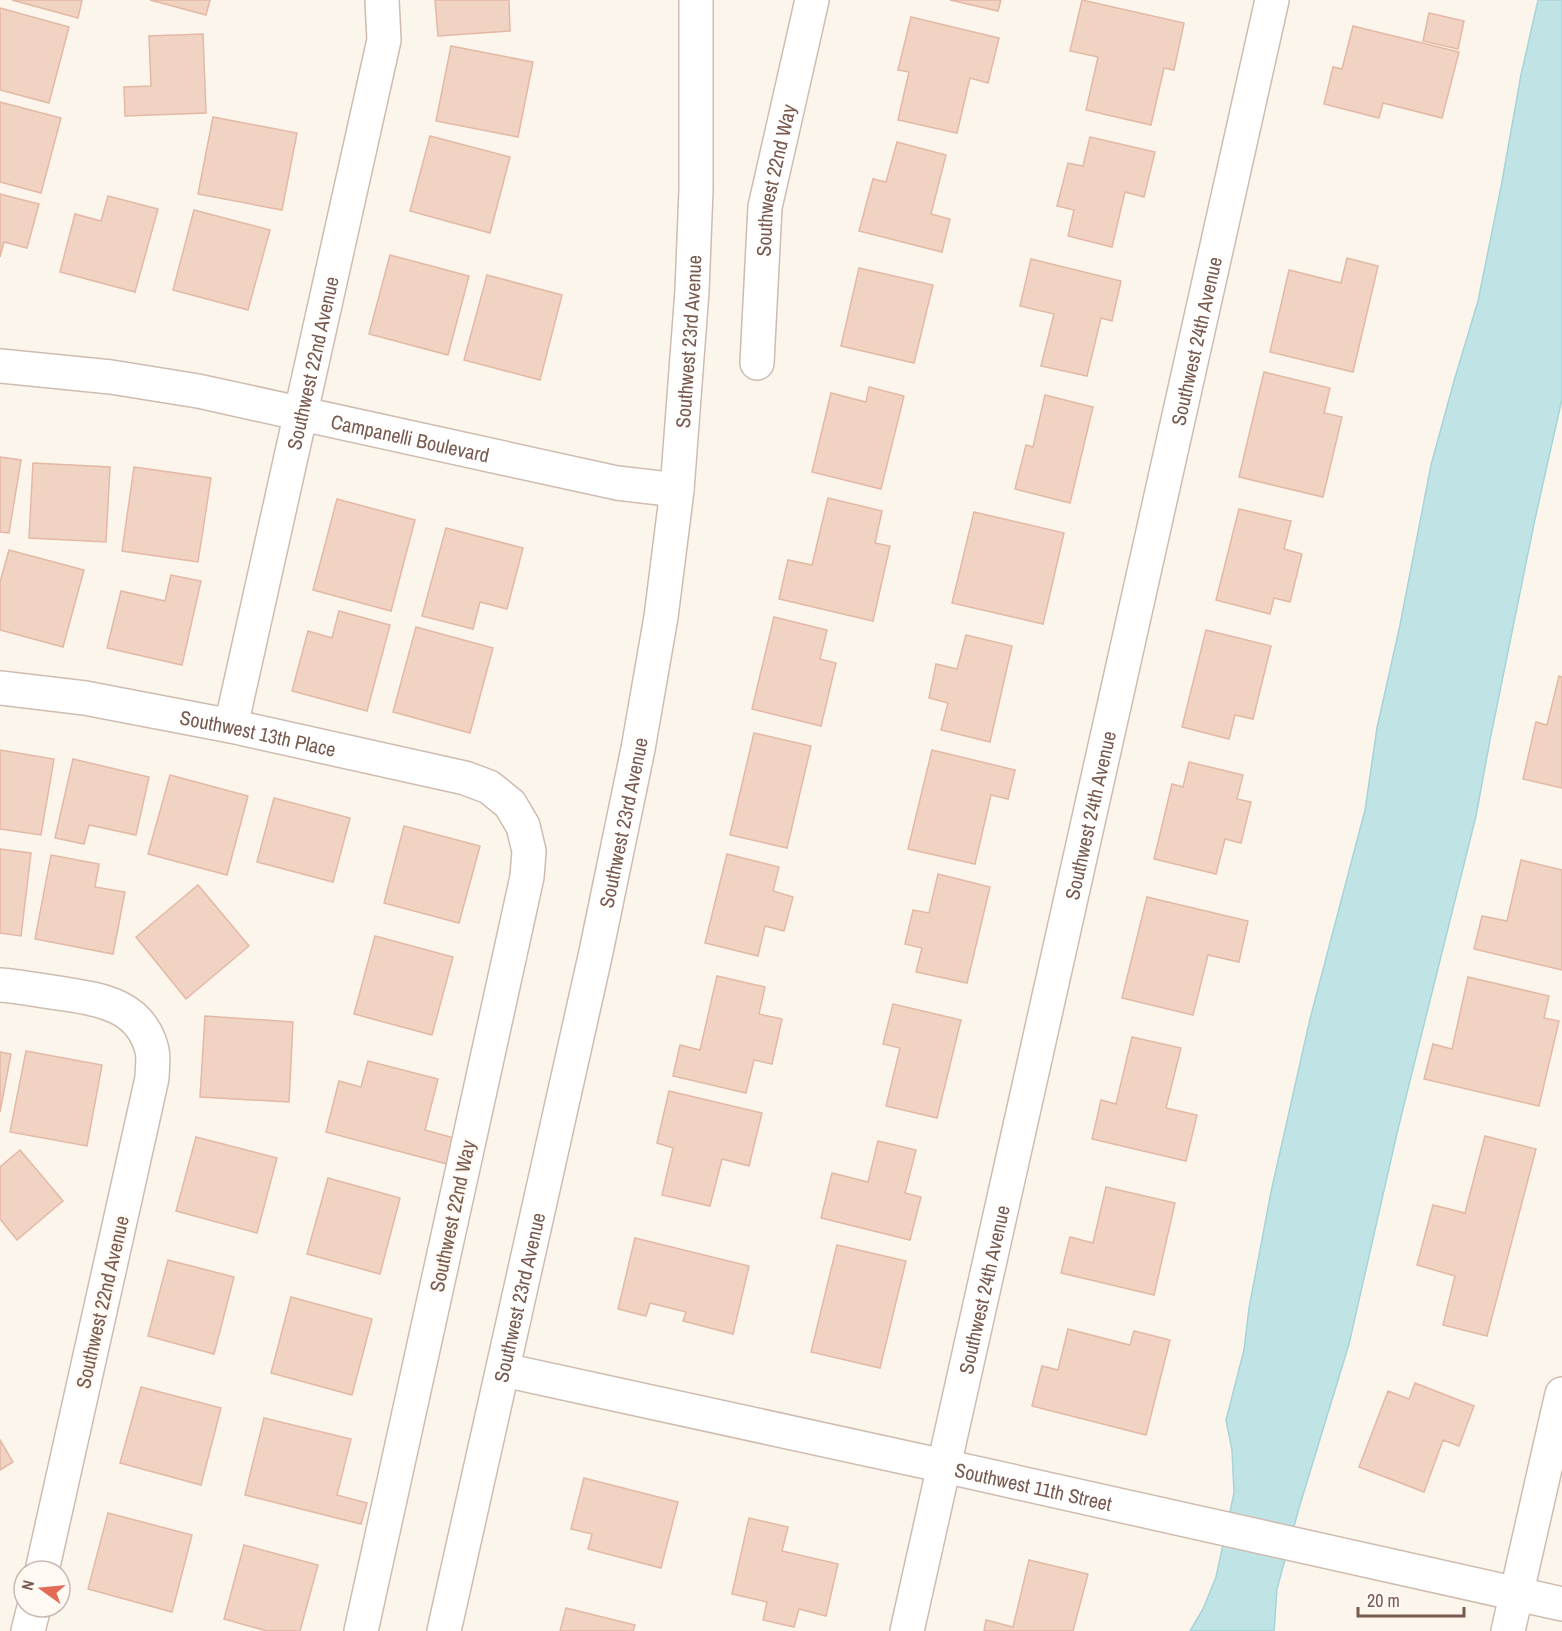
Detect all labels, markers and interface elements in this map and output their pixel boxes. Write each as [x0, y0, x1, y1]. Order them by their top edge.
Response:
street label: Southwest 22nd Way [749, 101, 802, 257]
street label: Southwest 24th Avenue [1164, 254, 1228, 428]
street label: Southwest 23rd Avenue [668, 255, 707, 429]
street label: Southwest 22nd Avenue [280, 274, 344, 452]
street label: Campanelli Boulevard [329, 407, 492, 468]
street label: Southwest 13th Place [178, 703, 338, 762]
street label: Southwest 24th Avenue [1058, 728, 1122, 902]
street label: Southwest 23rd Avenue [592, 735, 653, 910]
street label: Southwest 22nd Way [423, 1137, 481, 1294]
street label: Southwest 24th Avenue [951, 1202, 1015, 1376]
street label: Southwest 23rd Avenue [487, 1210, 551, 1385]
street label: Southwest 22nd Avenue [69, 1213, 135, 1391]
street label: Southwest 11th Street [952, 1455, 1115, 1517]
north arrow [12, 1559, 72, 1619]
text: N [16, 1578, 39, 1593]
scale bar [1358, 1580, 1464, 1618]
text: 20 m [1367, 1588, 1400, 1613]

